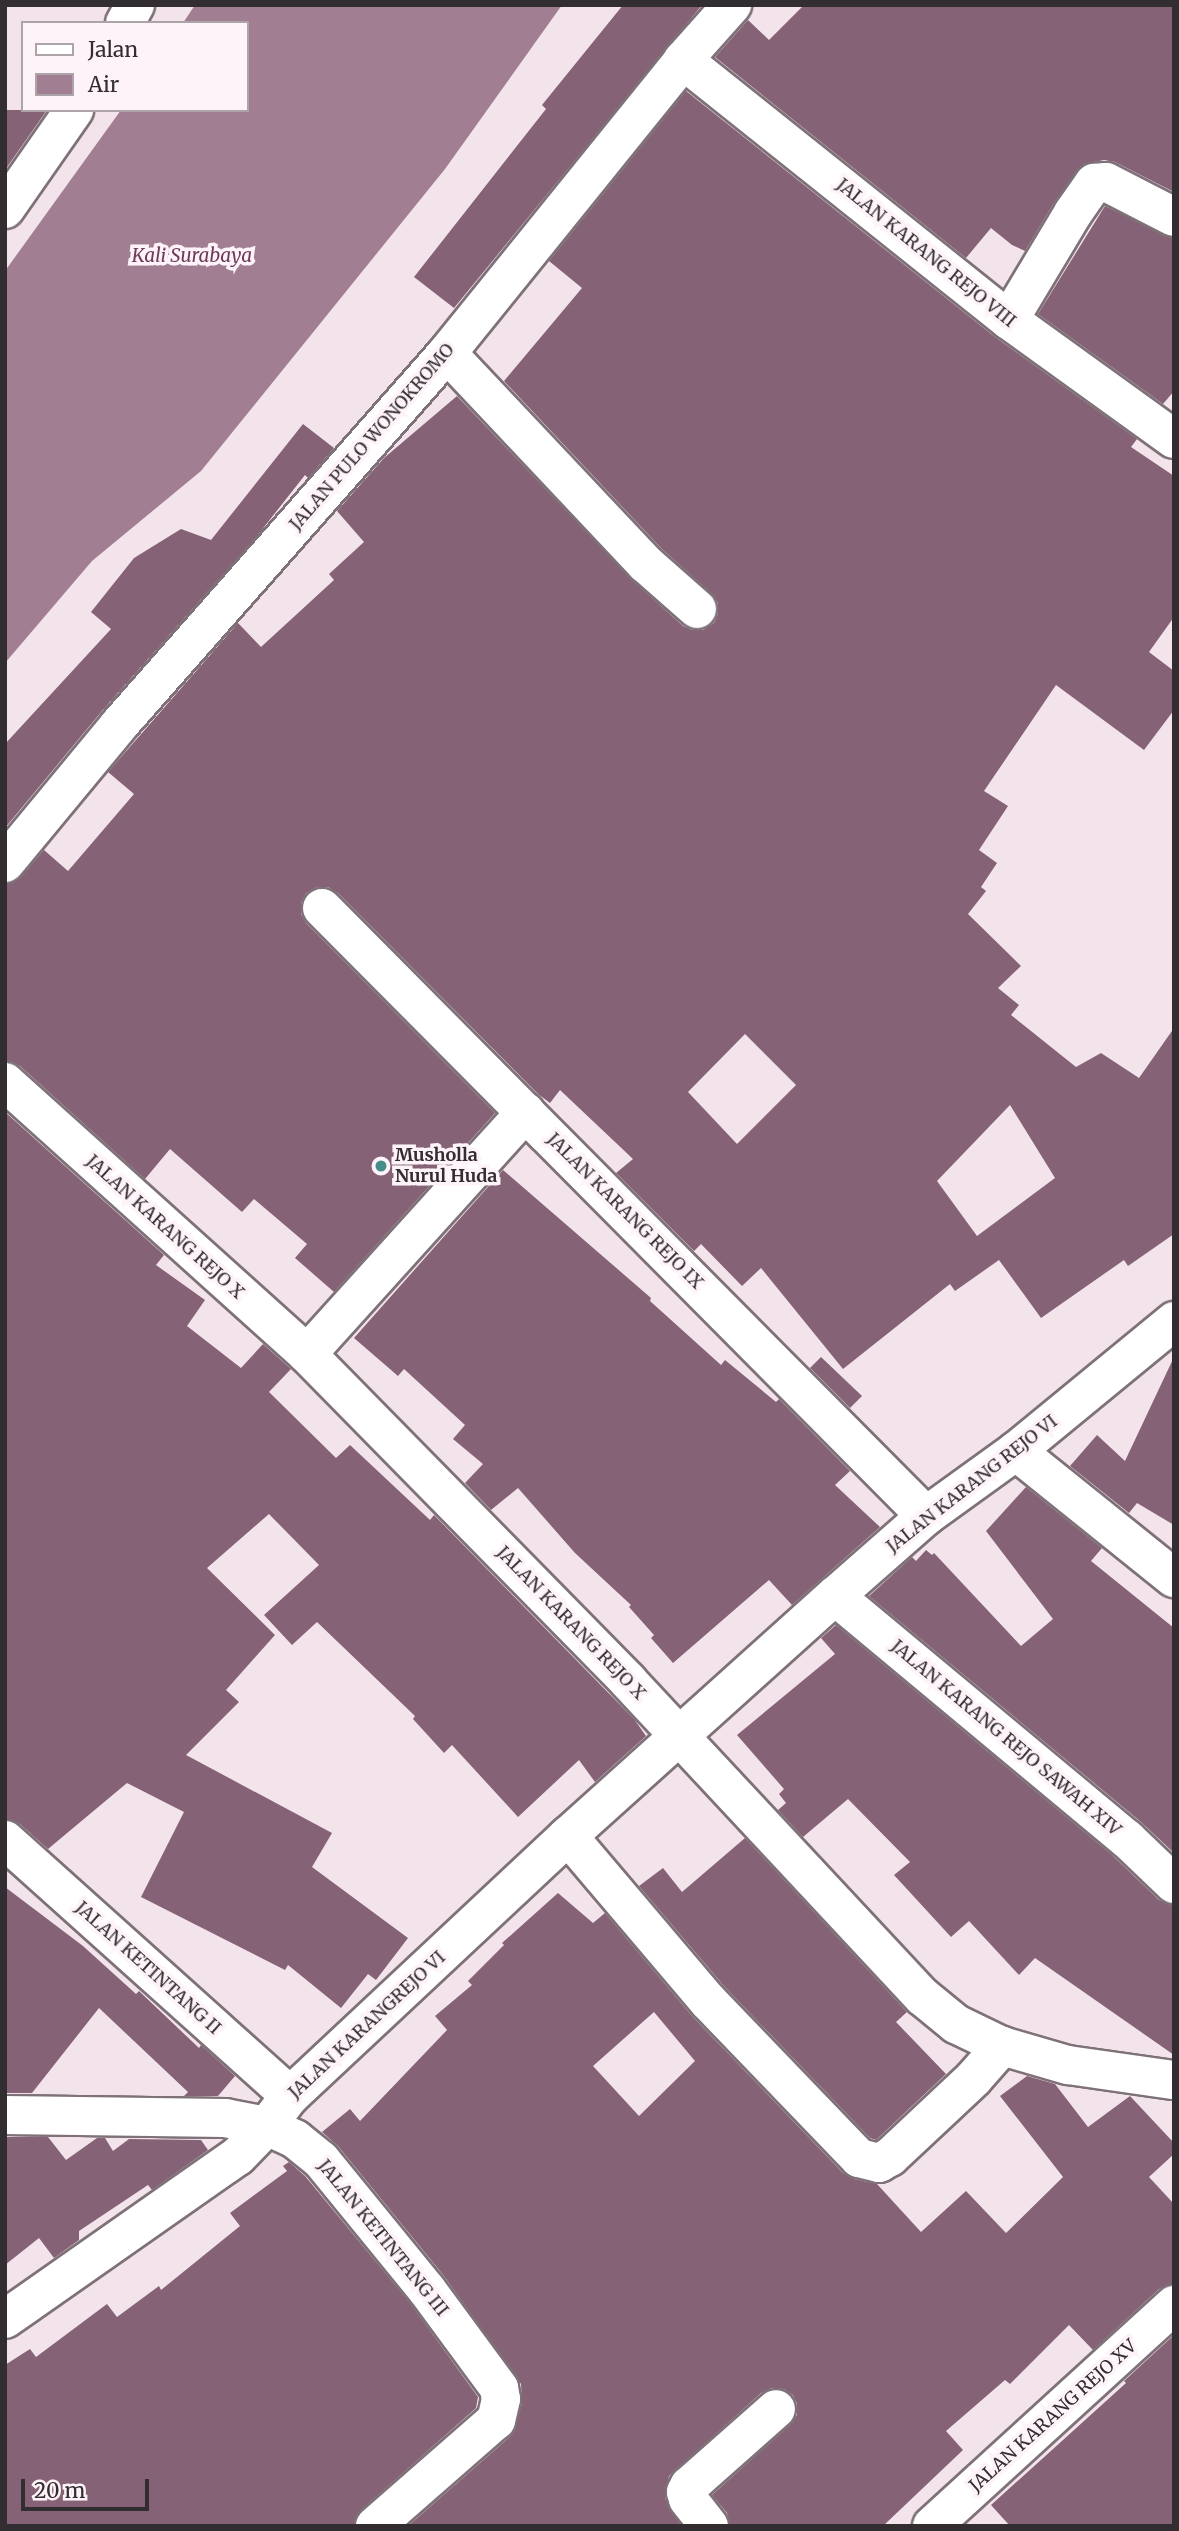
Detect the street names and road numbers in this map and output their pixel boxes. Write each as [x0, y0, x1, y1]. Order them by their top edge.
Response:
street label: JALAN KARANG REJO VIII [832, 174, 1020, 332]
street label: JALAN PULO WONOKROMO [285, 339, 459, 535]
street label: JALAN KARANG REJO IX [542, 1128, 708, 1294]
street label: JALAN KARANG REJO X [82, 1150, 248, 1304]
street label: JALAN KARANG REJO VI [882, 1411, 1062, 1557]
street label: JALAN KARANG REJO X [492, 1542, 650, 1704]
street label: JALAN KARANG REJO SAWAH XIV [887, 1635, 1125, 1841]
street label: JALAN KETINTANG II [71, 1897, 225, 2039]
street label: JALAN KARANGREJO VI [284, 1947, 450, 2103]
street label: JALAN KETINTANG III [313, 2155, 453, 2321]
street label: JALAN KARANG REJO XV [965, 2335, 1141, 2497]

